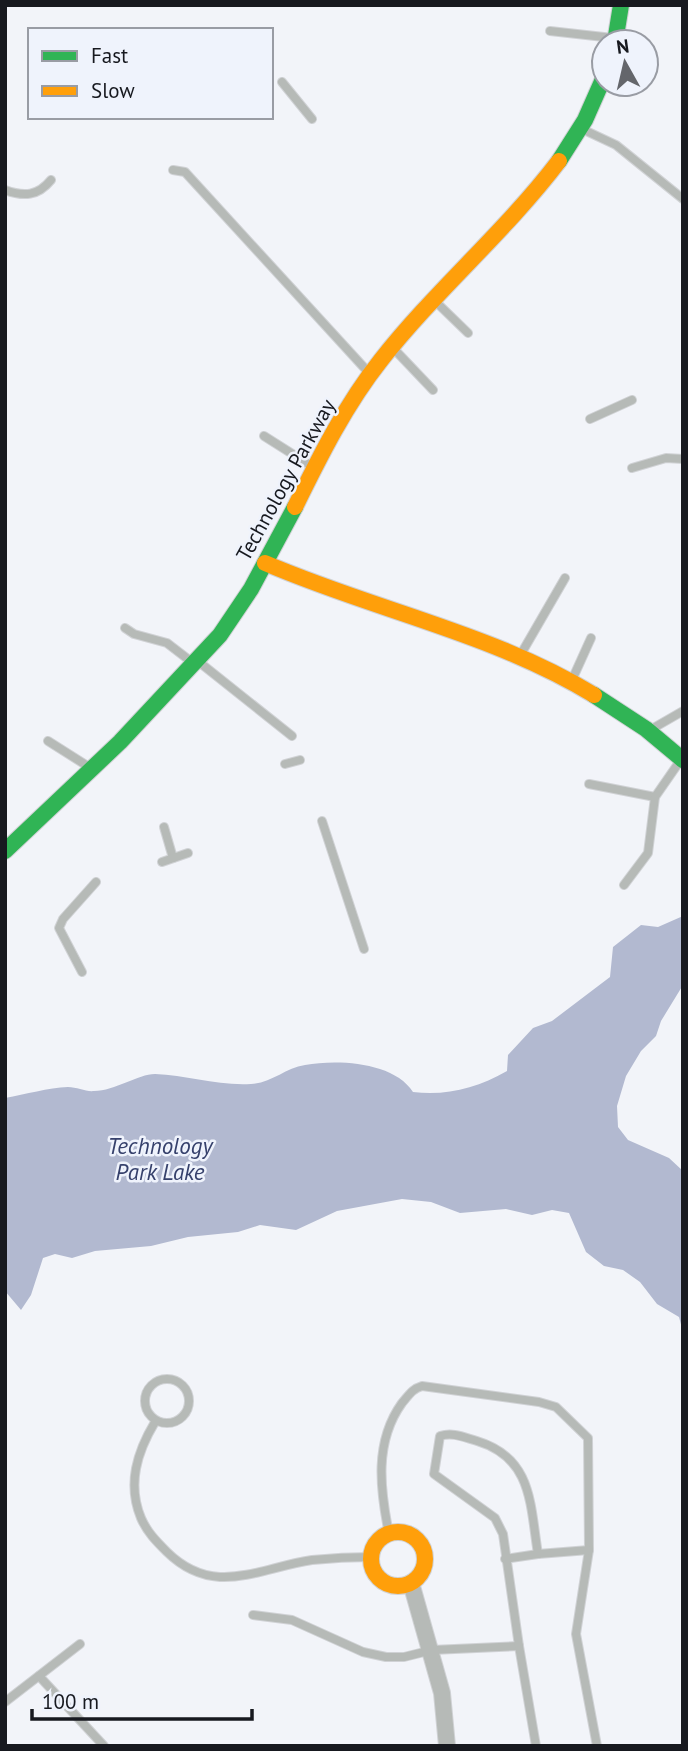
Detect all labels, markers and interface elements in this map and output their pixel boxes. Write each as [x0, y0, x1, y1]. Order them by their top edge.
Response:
legend [28, 28, 273, 119]
north arrow [590, 28, 660, 98]
text: N [615, 33, 630, 59]
text: Fast [91, 42, 128, 69]
text: Slow [91, 77, 135, 104]
street label: Technology Parkway [230, 394, 341, 565]
water label: Technology Park Lake [108, 1131, 214, 1186]
scale bar [32, 1678, 252, 1722]
text: 100 m [42, 1688, 99, 1715]

